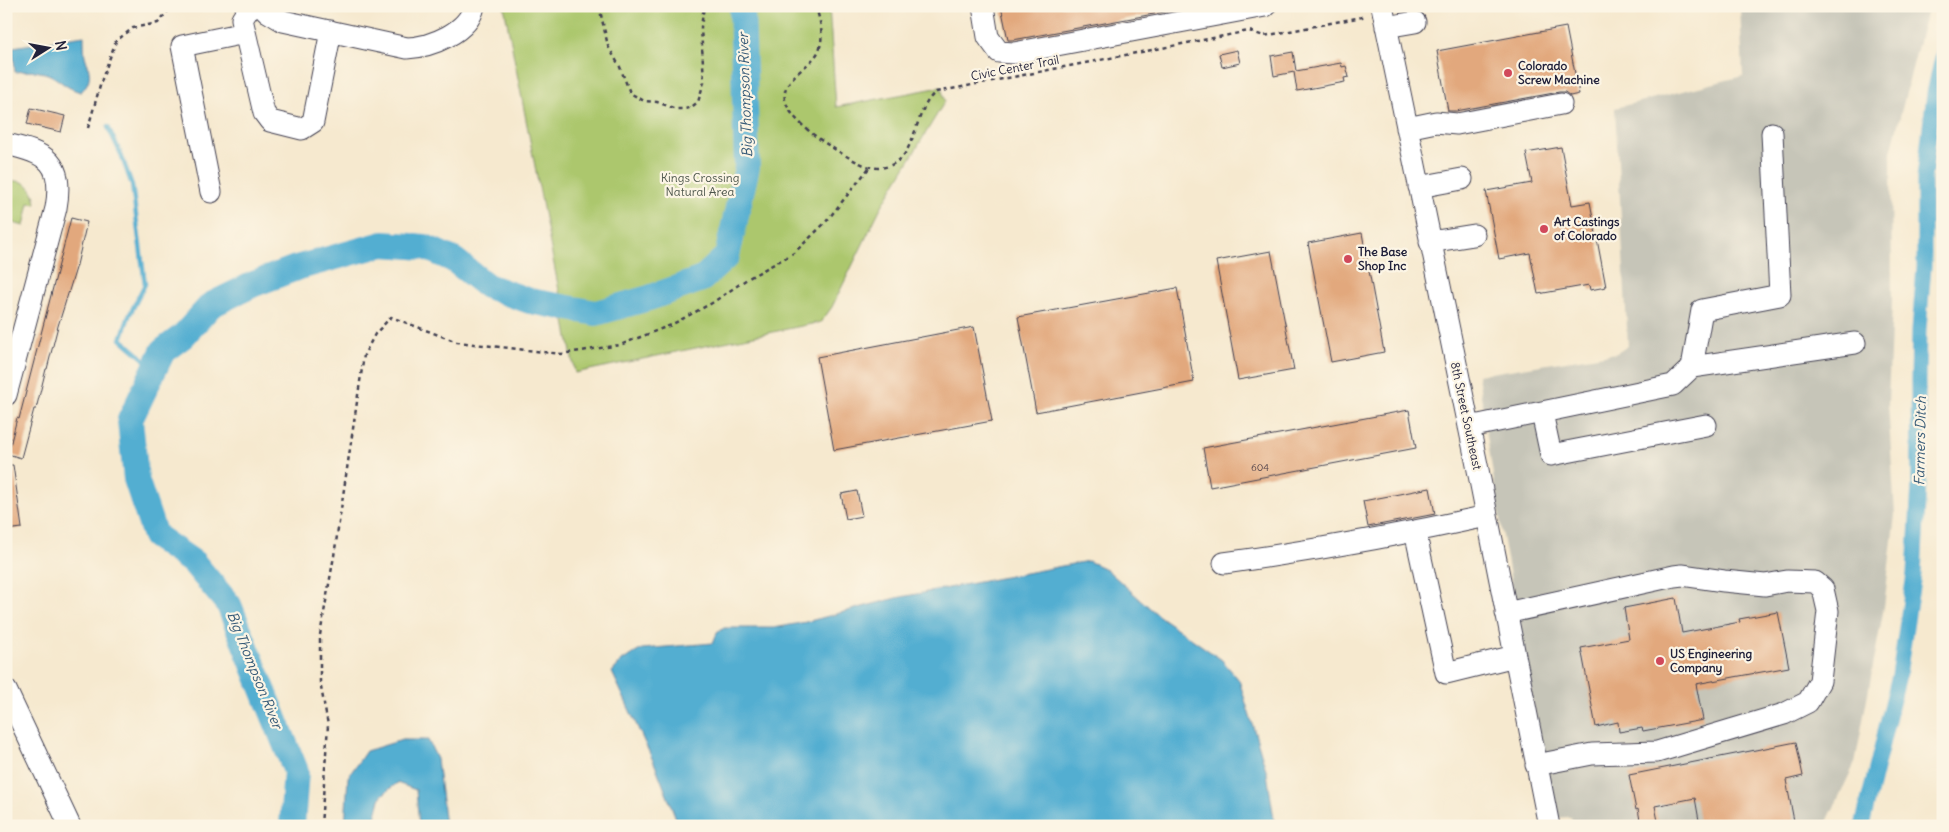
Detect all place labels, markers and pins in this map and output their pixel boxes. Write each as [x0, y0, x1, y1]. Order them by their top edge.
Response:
place label: Colorado Screw Machine [1518, 58, 1600, 87]
marker: Colorado Screw Machine [1502, 67, 1514, 79]
place label: Art Castings of Colorado [1554, 214, 1620, 243]
marker: Art Castings of Colorado [1538, 223, 1550, 235]
place label: The Base Shop Inc [1358, 244, 1408, 274]
marker: The Base Shop Inc [1342, 253, 1354, 265]
place label: US Engineering Company [1670, 646, 1752, 676]
marker: US Engineering Company [1654, 655, 1666, 667]

